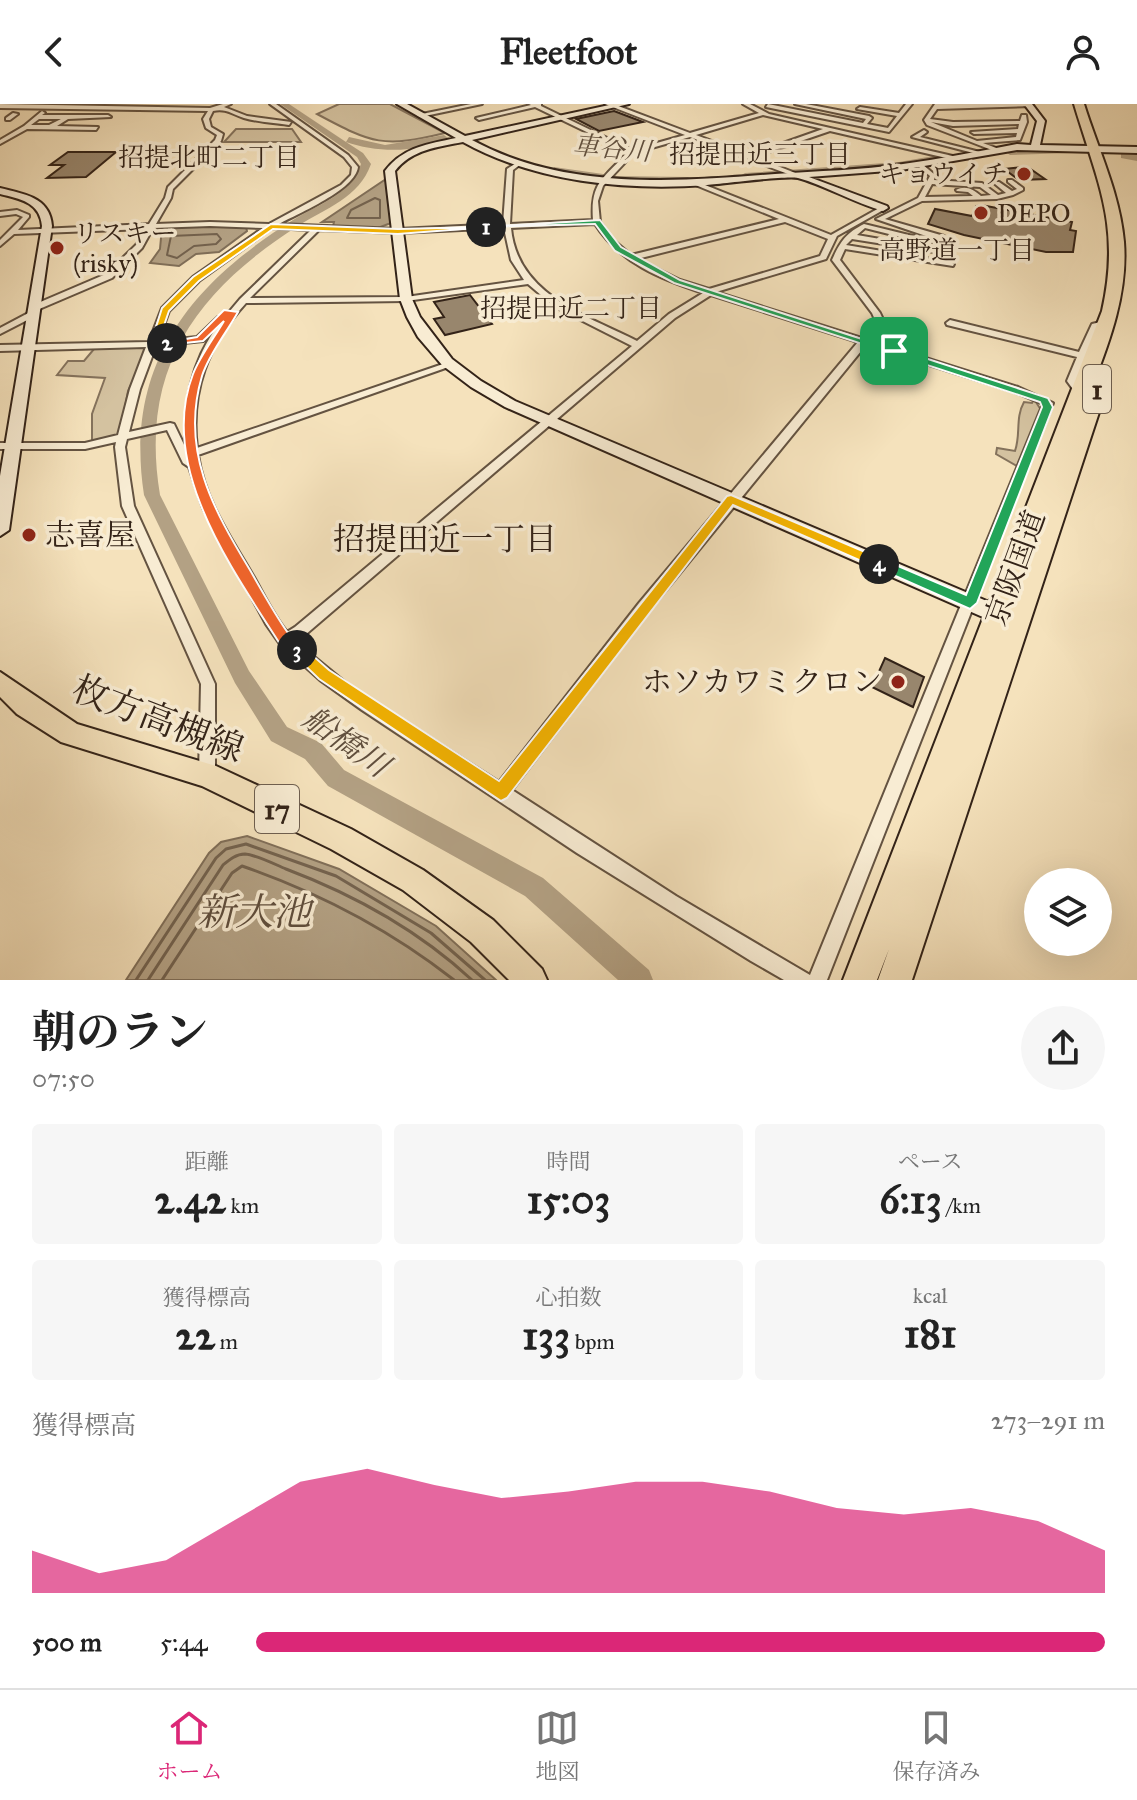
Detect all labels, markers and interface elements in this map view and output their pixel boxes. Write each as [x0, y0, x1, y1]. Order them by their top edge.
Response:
icon: back [32, 30, 76, 74]
text: Fleetfoot [500, 30, 637, 74]
icon: person [1061, 30, 1105, 74]
water label: 車谷川 [572, 129, 655, 168]
district label: 招提田近三丁目 [669, 138, 851, 170]
district label: 招提北町二丁目 [118, 141, 300, 173]
place label: キョウイチ [879, 158, 1008, 190]
marker: キョウイチ [1015, 165, 1033, 183]
place label: DEPO [997, 197, 1071, 229]
marker: DEPO [972, 204, 990, 222]
pin: 1 [466, 207, 506, 247]
text: 1 [482, 213, 490, 240]
place label: リスキー (risky) [73, 217, 176, 279]
district label: 高野道一丁目 [879, 234, 1035, 266]
marker: リスキー (risky) [48, 239, 66, 257]
district label: 招提田近二丁目 [480, 292, 662, 324]
pin [860, 317, 928, 385]
pin: 2 [147, 323, 187, 363]
text: 2 [162, 329, 172, 356]
icon: arrive [872, 329, 916, 373]
road number: 1 [1083, 365, 1111, 413]
street label: 京阪国道 [978, 505, 1052, 631]
place label: 志喜屋 [45, 517, 135, 553]
district label: 招提田近一丁目 [333, 520, 557, 559]
marker: 志喜屋 [20, 526, 38, 544]
pin: 4 [859, 544, 899, 584]
text: 4 [873, 550, 885, 577]
pin: 3 [277, 630, 317, 670]
text: 3 [293, 636, 301, 663]
place label: ホソカワミクロン [642, 664, 882, 700]
street label: 枚方高槻線 [66, 666, 250, 772]
marker: ホソカワミクロン [889, 673, 907, 691]
water label: 船橋川 [295, 698, 399, 787]
road number: 17 [255, 785, 299, 833]
map controls [1024, 868, 1112, 956]
button: layers [1024, 868, 1112, 956]
water label: 新大池 [197, 889, 315, 935]
text: 朝のラン [32, 1005, 208, 1059]
button: share [1021, 1006, 1105, 1090]
text: 07:50 [32, 1062, 95, 1094]
text: 距離 [185, 1148, 229, 1175]
text: 時間 [546, 1148, 591, 1175]
text: ペース [898, 1148, 963, 1175]
text: 2.42 [154, 1175, 226, 1224]
text: 15:03 [527, 1175, 610, 1224]
text: 6:13 [879, 1175, 942, 1224]
text: km [226, 1192, 259, 1219]
text: /km [942, 1192, 981, 1219]
text: kcal [913, 1282, 947, 1309]
text: 獲得標高 [163, 1284, 251, 1311]
text: 心拍数 [535, 1284, 602, 1311]
text: 181 [904, 1309, 957, 1358]
text: 22 [176, 1311, 215, 1360]
text: 133 [522, 1311, 570, 1360]
text: m [215, 1328, 238, 1355]
text: bpm [570, 1328, 615, 1355]
text: 273–291 m [991, 1404, 1105, 1436]
text: 獲得標高 [32, 1409, 136, 1441]
text: 500 m [32, 1626, 102, 1658]
text: 5:44 [160, 1626, 208, 1658]
tab: ホーム [156, 1706, 223, 1785]
tab: 地図 [535, 1706, 580, 1785]
tab: 保存済み [892, 1706, 981, 1785]

